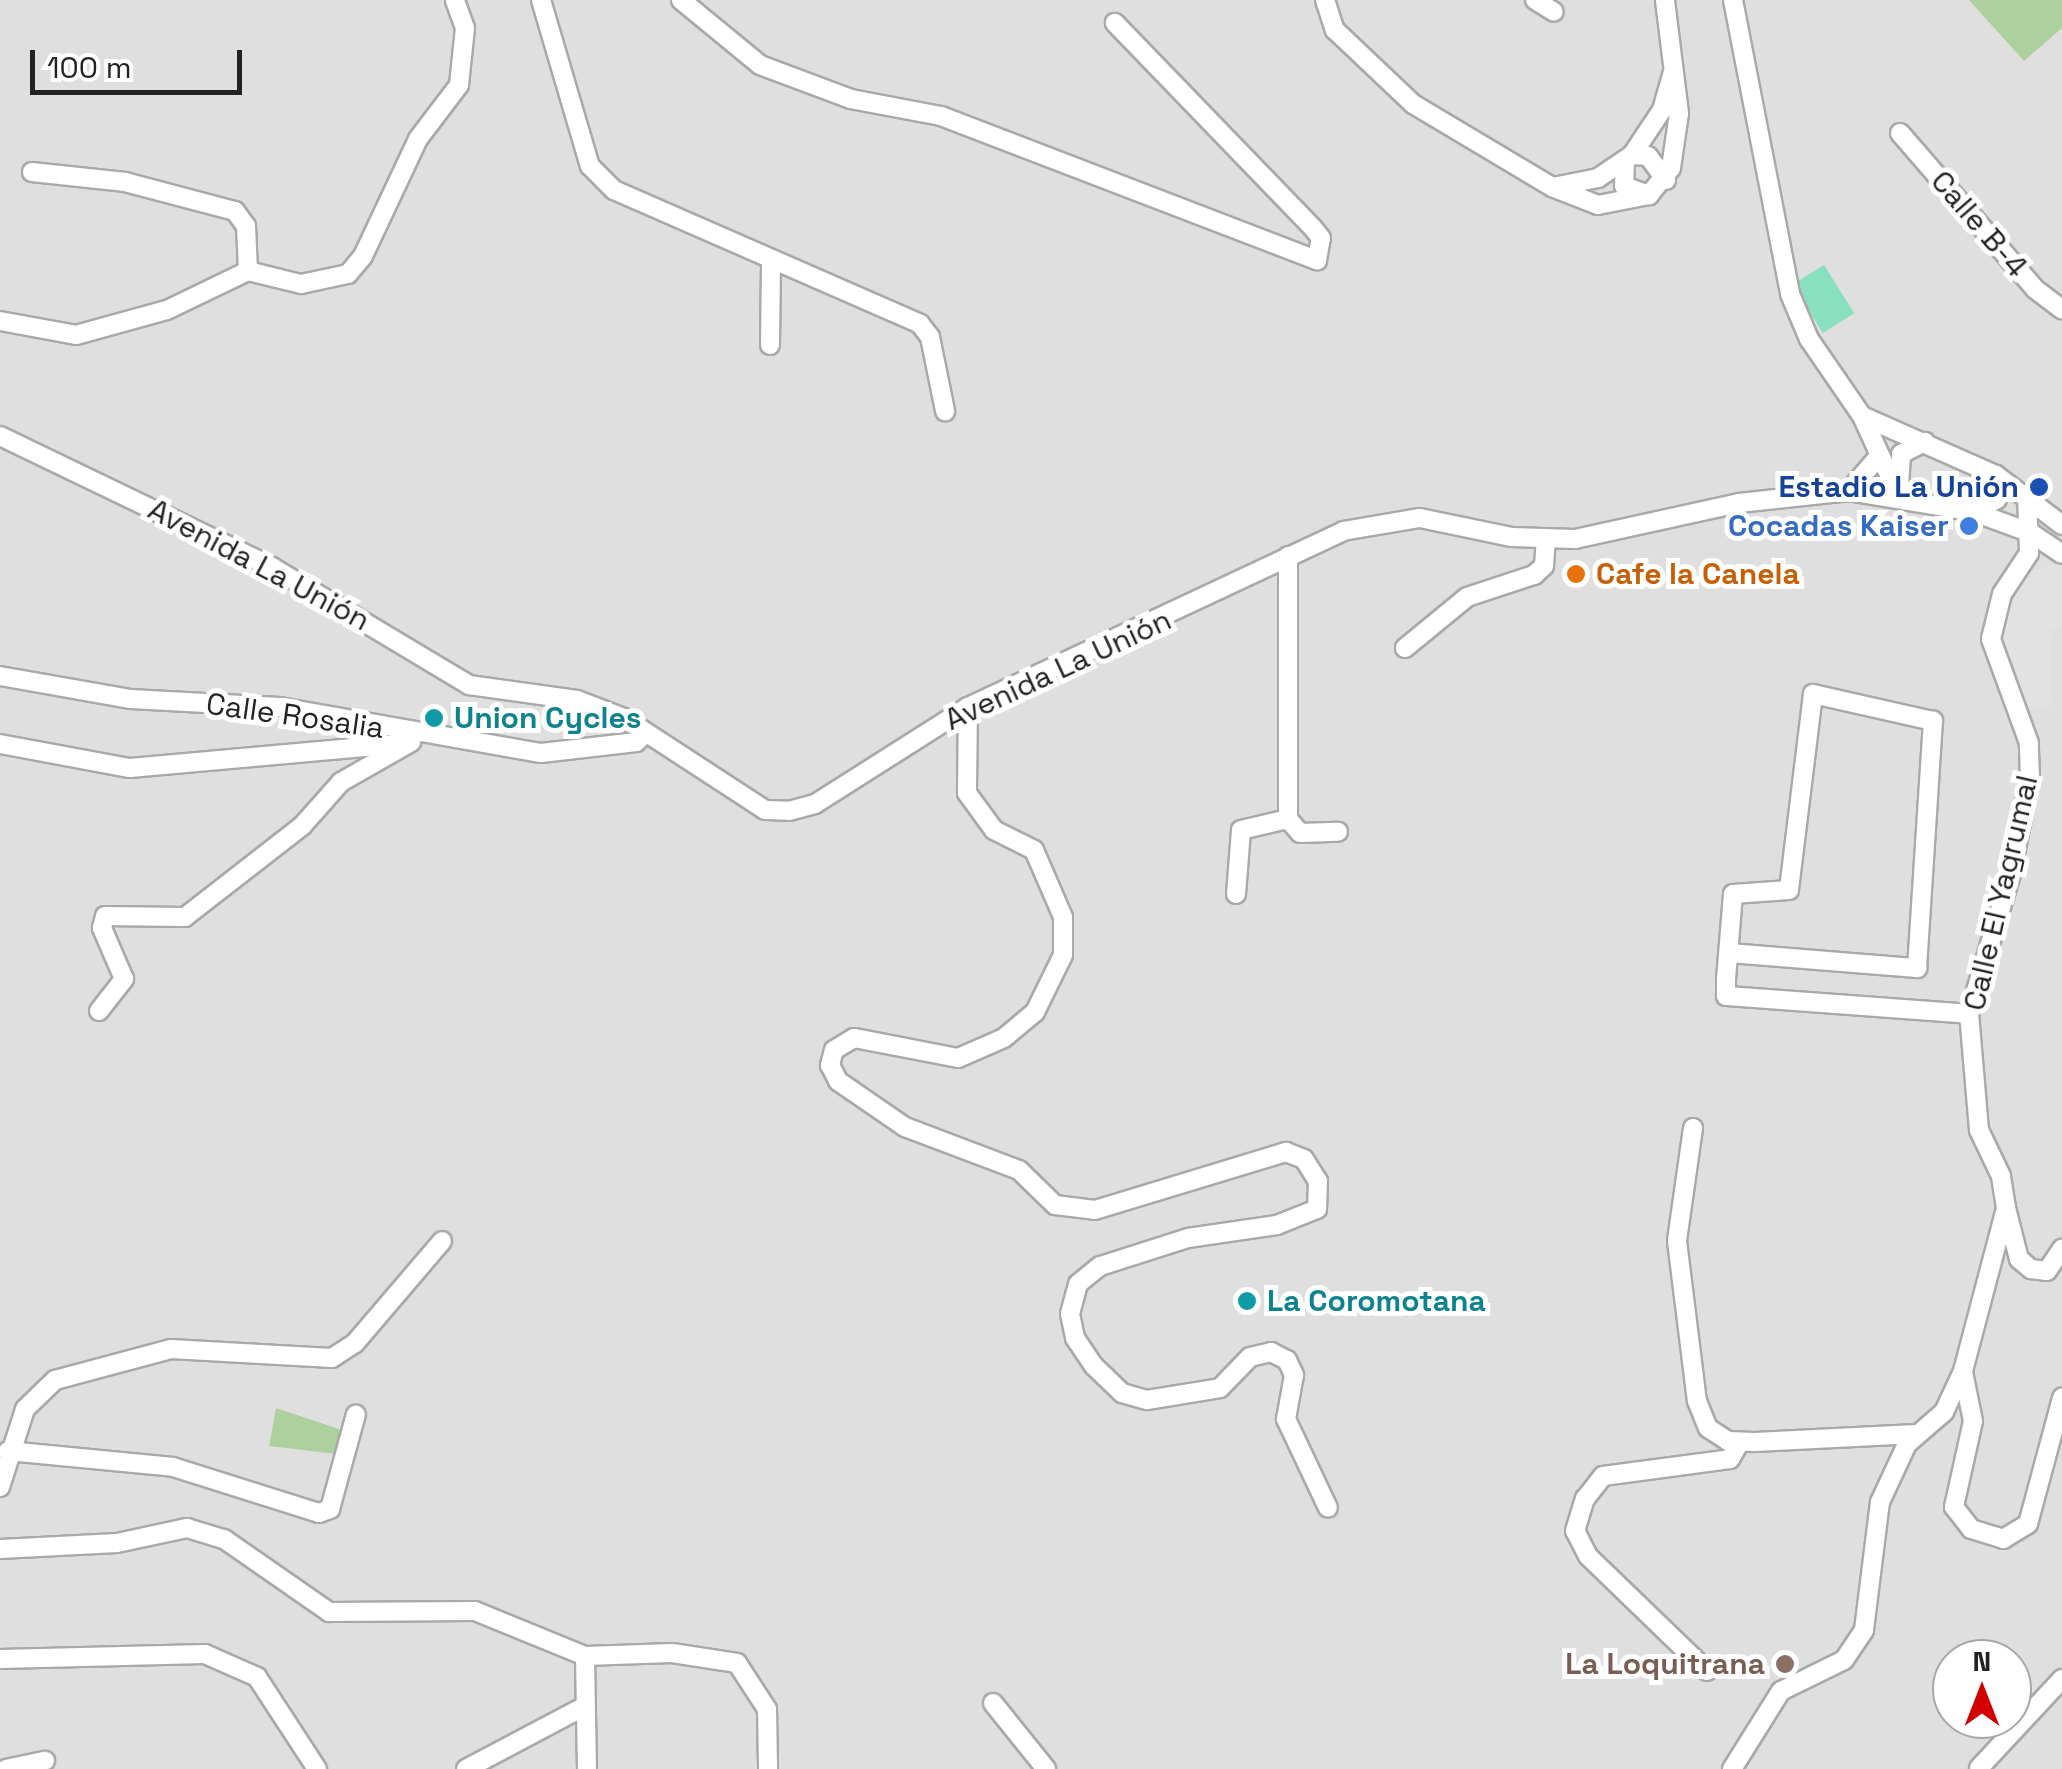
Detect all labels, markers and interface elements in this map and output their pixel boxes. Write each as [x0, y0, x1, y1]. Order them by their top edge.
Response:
scale bar [35, 30, 248, 92]
text: 100 m [47, 48, 132, 87]
street label: Calle B-4 [1923, 164, 2035, 284]
place label: Estadio La Unión [1778, 469, 2019, 505]
marker: Estadio La Unión [2028, 476, 2050, 498]
street label: Avenida La Unión [142, 491, 376, 639]
place label: Cocadas Kaiser [1728, 508, 1949, 544]
marker: Cocadas Kaiser [1958, 515, 1980, 537]
place label: Cafe la Canela [1596, 556, 1800, 592]
marker: Cafe la Canela [1565, 563, 1587, 585]
street label: Avenida La Unión [939, 602, 1177, 738]
street label: Calle Rosalia [204, 686, 386, 746]
place label: Union Cycles [454, 700, 641, 736]
marker: Union Cycles [423, 707, 445, 729]
street label: Calle El Yagrumal [1956, 772, 2046, 1014]
place label: La Coromotana [1267, 1283, 1486, 1319]
marker: La Coromotana [1236, 1290, 1258, 1312]
north arrow [1932, 1639, 2032, 1739]
text: N [1973, 1643, 1991, 1679]
place label: La Loquitrana [1565, 1646, 1765, 1682]
marker: La Loquitrana [1774, 1653, 1796, 1675]

